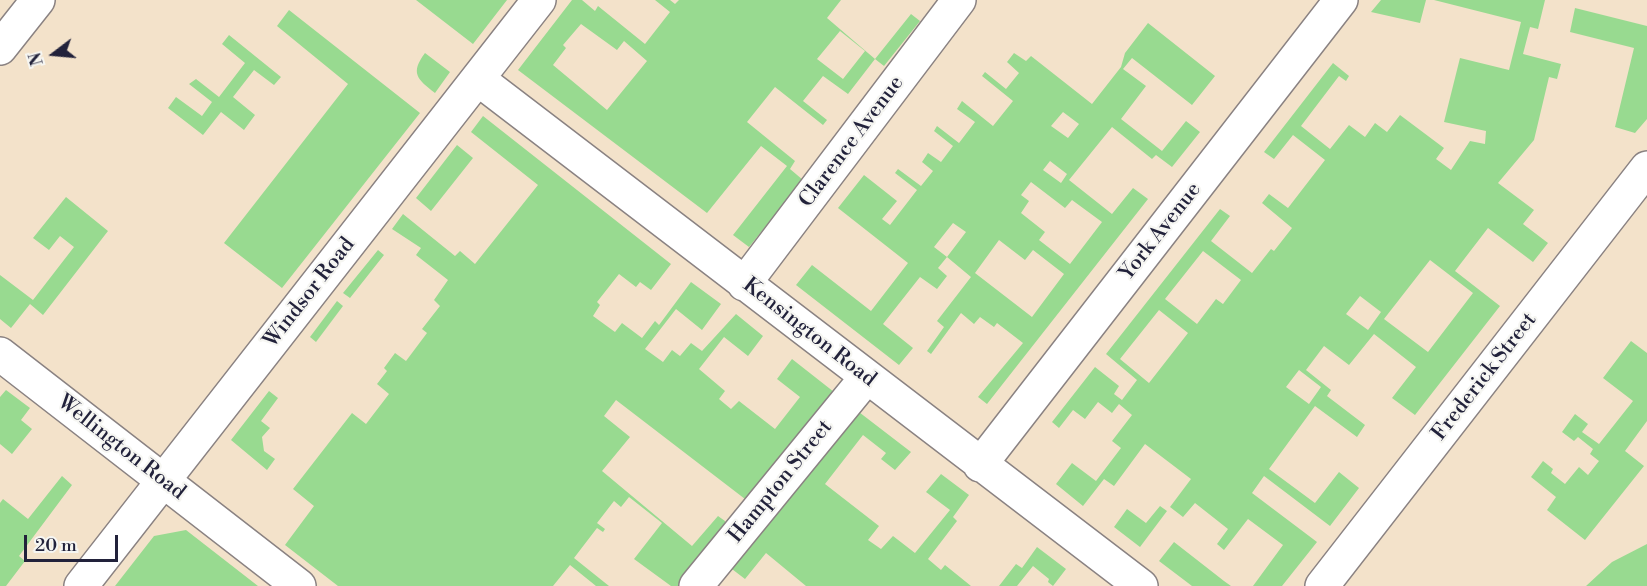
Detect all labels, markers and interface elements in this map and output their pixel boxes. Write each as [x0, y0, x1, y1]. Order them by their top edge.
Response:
north arrow [24, 24, 84, 84]
text: N [25, 50, 48, 68]
street label: Clarence Avenue [794, 71, 910, 213]
street label: York Avenue [1115, 178, 1207, 286]
street label: Windsor Road [259, 233, 361, 353]
street label: Kensington Road [737, 273, 881, 393]
street label: Frederick Street [1427, 308, 1543, 446]
street label: Wellington Road [52, 390, 190, 506]
street label: Hampton Street [724, 415, 838, 549]
scale bar [27, 523, 122, 561]
text: 20 m [35, 534, 77, 557]

